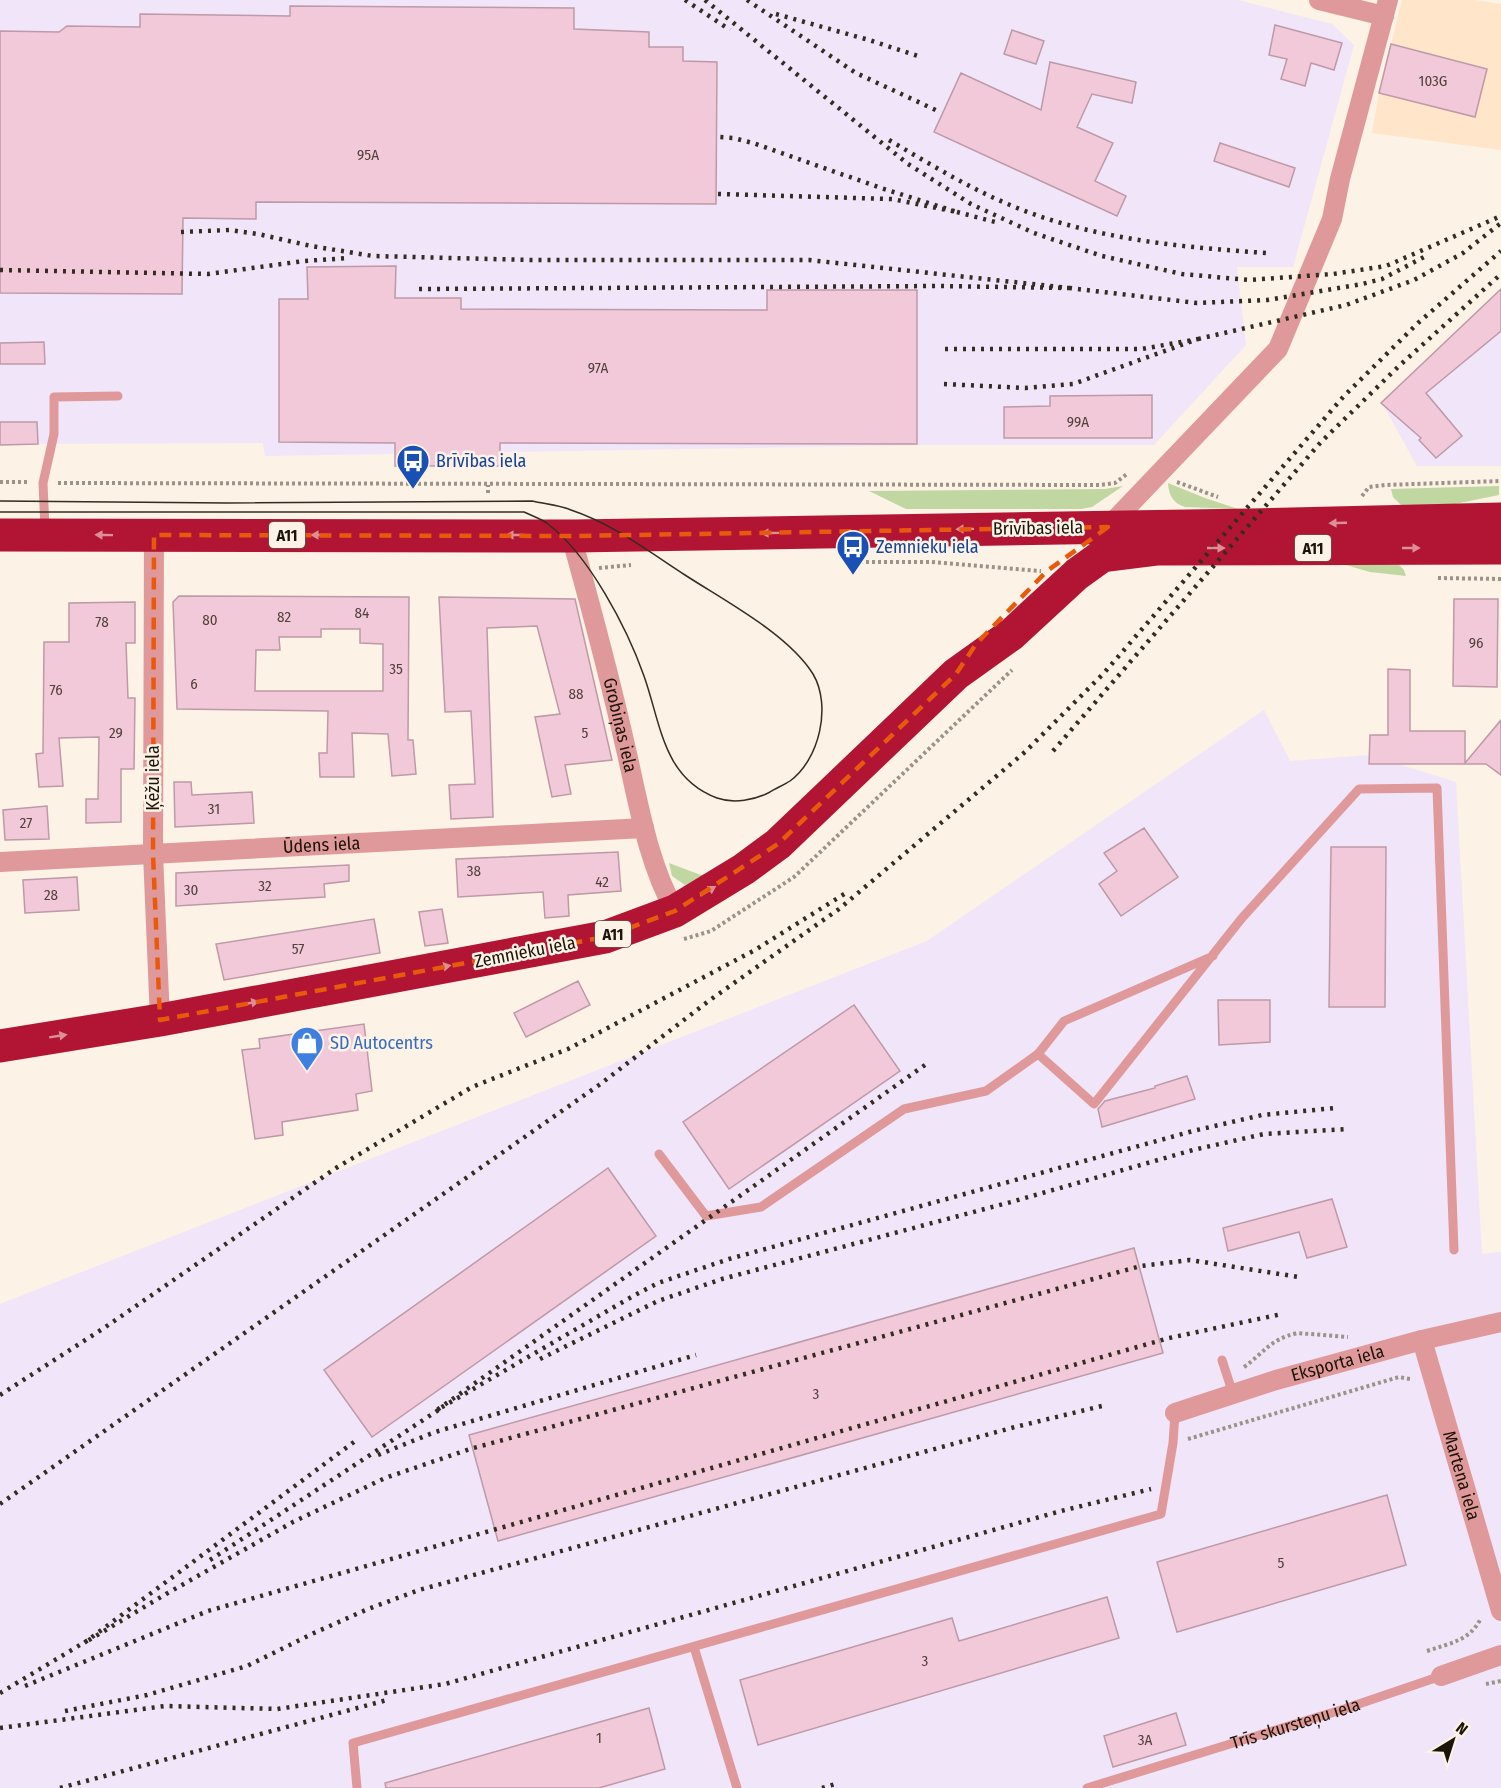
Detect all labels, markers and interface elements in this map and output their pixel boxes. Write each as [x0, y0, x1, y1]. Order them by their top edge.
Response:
house number: 103G [1419, 72, 1447, 90]
house number: 95A [357, 146, 379, 164]
house number: 97A [588, 359, 608, 377]
house number: 99A [1067, 413, 1089, 431]
bus stop icon: Brīvības iela [395, 443, 431, 490]
place label: Brīvības iela [436, 450, 527, 472]
street label: Brīvības iela [993, 516, 1084, 540]
one-way arrow [1328, 518, 1347, 528]
road number: A11 [269, 522, 305, 548]
one-way arrow [956, 525, 975, 534]
one-way arrow [761, 528, 780, 538]
bus stop icon: Zemnieku iela [835, 529, 871, 576]
one-way arrow [95, 530, 114, 540]
one-way arrow [311, 530, 330, 540]
one-way arrow [506, 530, 525, 540]
road number: A11 [1295, 535, 1331, 561]
place label: Zemnieku iela [876, 536, 979, 558]
one-way arrow [1207, 543, 1226, 553]
one-way arrow [1402, 543, 1421, 553]
house number: 84 [355, 604, 369, 622]
house number: 82 [277, 608, 291, 626]
house number: 80 [202, 611, 218, 629]
house number: 78 [95, 613, 109, 631]
house number: 96 [1469, 634, 1483, 652]
house number: 35 [389, 660, 403, 678]
house number: 6 [190, 675, 198, 693]
street label: Grobiņas iela [598, 675, 642, 775]
house number: 76 [49, 681, 63, 699]
house number: 88 [568, 685, 584, 703]
house number: 29 [109, 724, 123, 742]
house number: 5 [582, 724, 589, 742]
street label: Ķēžu iela [142, 745, 164, 811]
house number: 31 [208, 800, 220, 818]
house number: 27 [20, 814, 32, 832]
street label: Ūdens iela [282, 832, 361, 858]
house number: 38 [467, 862, 481, 880]
house number: 42 [595, 873, 609, 891]
house number: 32 [258, 877, 272, 895]
house number: 30 [184, 881, 198, 899]
house number: 28 [44, 886, 58, 904]
one-way arrow [700, 886, 716, 897]
road number: A11 [595, 921, 631, 947]
street label: Zemnieku iela [473, 931, 578, 973]
house number: 57 [292, 940, 304, 958]
one-way arrow [432, 962, 451, 971]
one-way arrow [241, 998, 260, 1007]
shop icon: SD Autocentrs [289, 1025, 325, 1072]
one-way arrow [48, 1031, 67, 1040]
place label: SD Autocentrs [330, 1032, 433, 1054]
street label: Eksporta iela [1288, 1340, 1387, 1386]
house number: 3 [813, 1385, 820, 1403]
street label: Martena iela [1438, 1428, 1485, 1523]
house number: 5 [1278, 1554, 1285, 1572]
house number: 3 [922, 1652, 929, 1670]
street label: Trīs skursteņu iela [1228, 1693, 1363, 1754]
north arrow [1423, 1710, 1483, 1770]
text: N [1452, 1718, 1472, 1739]
house number: 1 [596, 1729, 602, 1747]
house number: 3A [1138, 1731, 1152, 1749]

